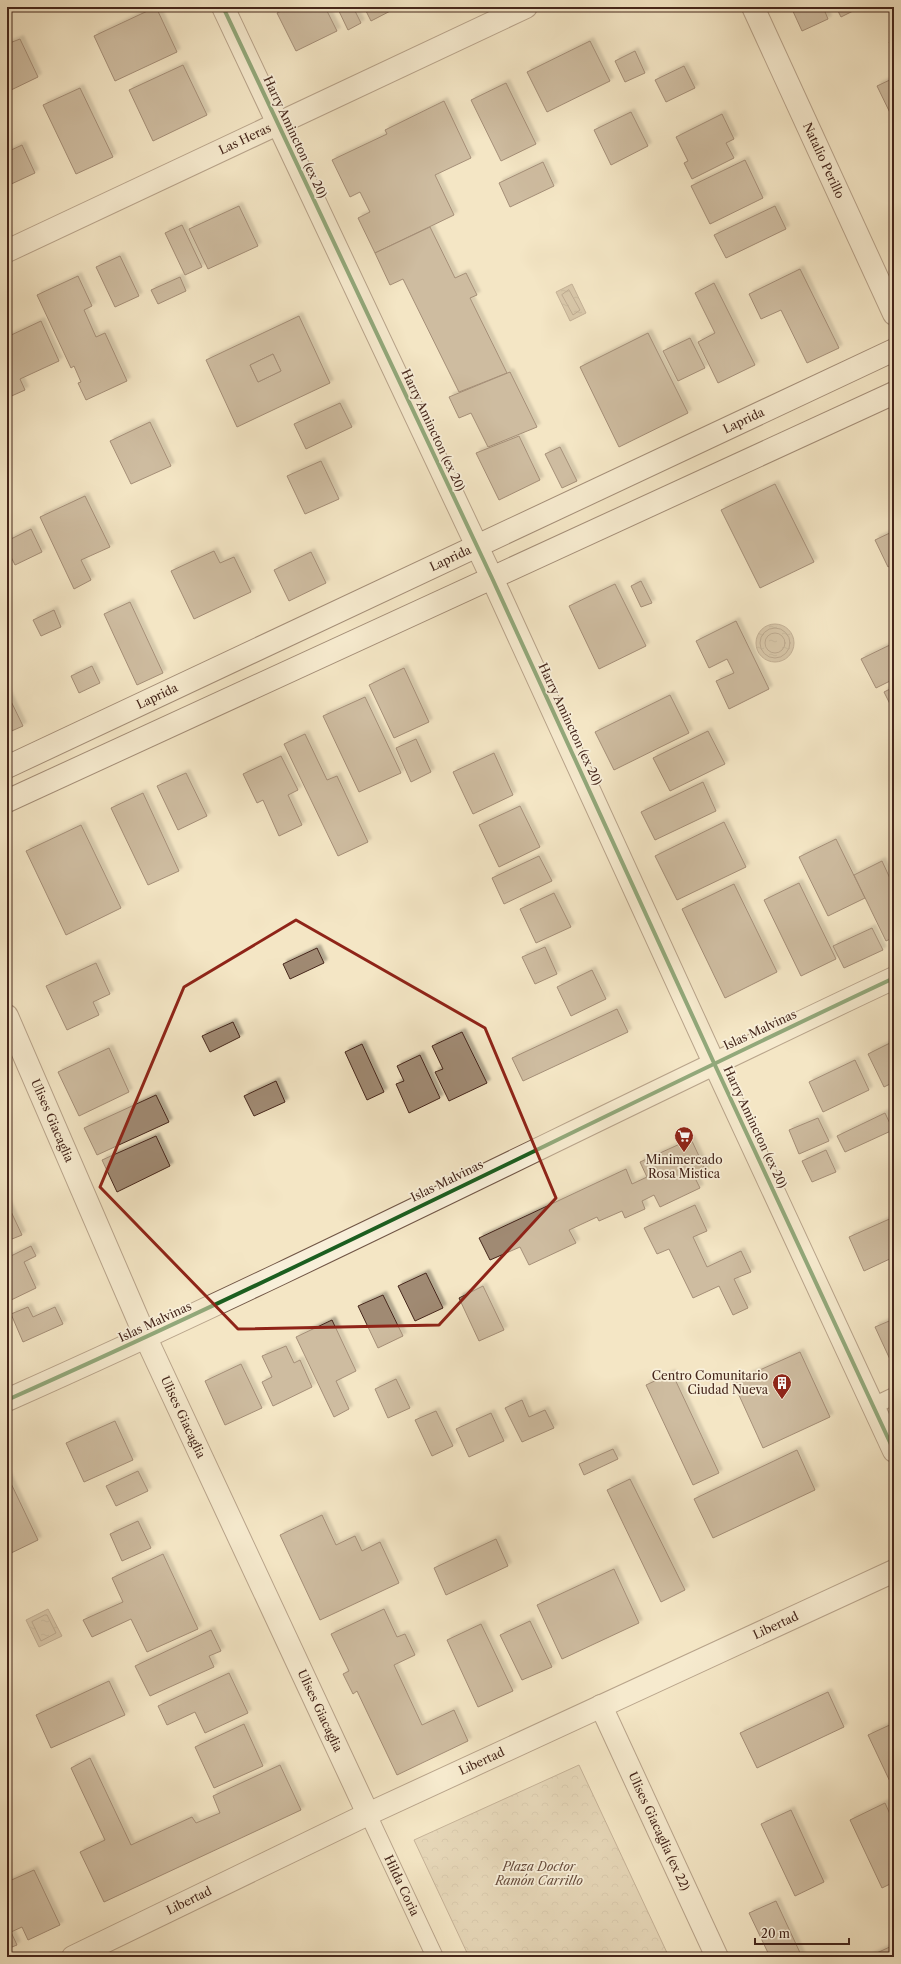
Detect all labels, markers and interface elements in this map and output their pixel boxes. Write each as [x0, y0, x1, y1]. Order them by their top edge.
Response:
street label: Harry Amincton (ex 20) [261, 73, 330, 201]
street label: Las Heras [216, 120, 273, 157]
street label: Natalio Perillo [800, 120, 848, 201]
street label: Harry Amincton (ex 20) [399, 366, 468, 494]
street label: Laprida [720, 404, 767, 436]
street label: Laprida [427, 542, 474, 574]
street label: Harry Amincton (ex 20) [536, 660, 605, 788]
street label: Laprida [134, 679, 181, 712]
street label: Islas Malvinas [721, 1006, 799, 1053]
street label: Harry Amincton (ex 20) [721, 1063, 790, 1191]
street label: Ulises Giacaglia [28, 1077, 77, 1165]
supermarket icon: Minimercado Rosa Mistica [673, 1125, 695, 1153]
place label: Minimercado Rosa Mistica [645, 1152, 723, 1181]
street label: Islas Malvinas [408, 1156, 486, 1205]
street label: Islas Malvinas [116, 1298, 194, 1345]
place label: Centro Comunitario Ciudad Nueva [652, 1368, 769, 1397]
building icon: Centro Comunitario Ciudad Nueva [771, 1372, 793, 1400]
street label: Ulises Giacaglia [158, 1373, 209, 1461]
street label: Libertad [750, 1608, 801, 1642]
street label: Ulises Giacaglia [295, 1667, 346, 1755]
street label: Libertad [456, 1744, 507, 1778]
street label: Ulises Giacaglia (ex 22) [625, 1769, 693, 1893]
street label: Hilda Coria [381, 1852, 423, 1919]
park label: Plaza Doctor Ramón Carrillo [494, 1859, 583, 1888]
street label: Libertad [164, 1883, 215, 1918]
scale bar [755, 1920, 849, 1946]
text: 20 m [761, 1926, 790, 1941]

